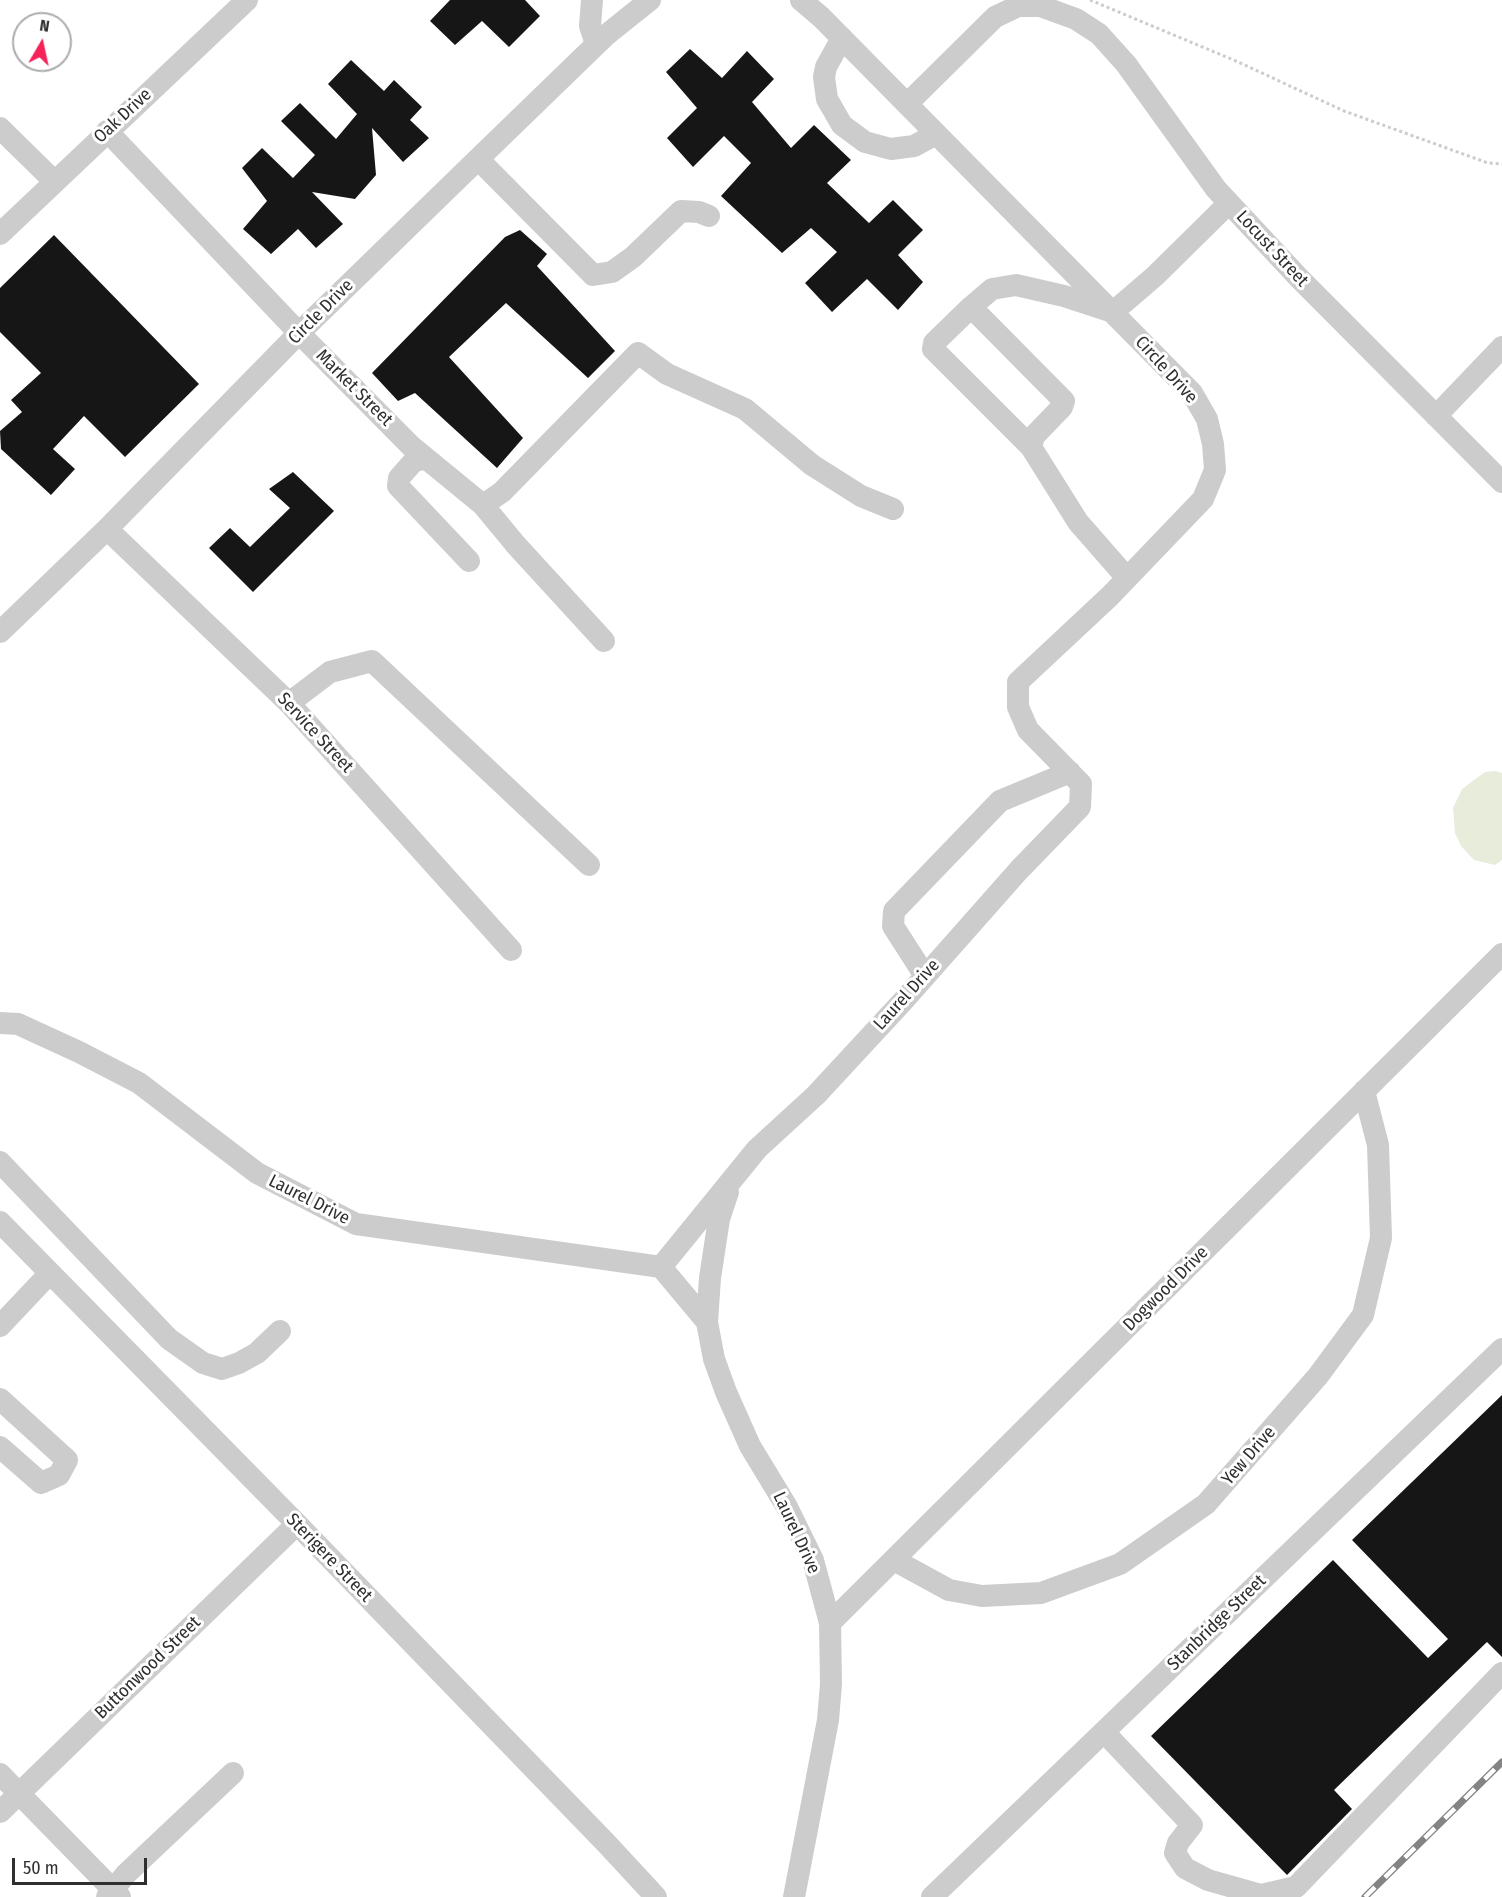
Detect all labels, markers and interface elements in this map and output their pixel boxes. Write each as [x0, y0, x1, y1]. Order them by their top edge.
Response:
north arrow [12, 12, 72, 72]
text: N [38, 16, 51, 36]
street label: Oak Drive [90, 84, 156, 148]
street label: Locust Street [1231, 206, 1313, 292]
street label: Circle Drive [284, 275, 358, 349]
street label: Circle Drive [1130, 332, 1202, 408]
street label: Market Street [311, 345, 397, 431]
street label: Service Street [273, 689, 357, 777]
street label: Laurel Drive [870, 955, 944, 1035]
street label: Laurel Drive [265, 1170, 353, 1230]
street label: Dogwood Drive [1119, 1242, 1213, 1336]
street label: Yew Drive [1218, 1422, 1280, 1490]
street label: Laurel Drive [768, 1489, 824, 1577]
street label: Sterigere Street [281, 1509, 377, 1607]
street label: Stanbridge Street [1163, 1571, 1271, 1675]
street label: Buttonwood Street [91, 1612, 205, 1724]
scale bar [15, 1846, 150, 1884]
text: 50 m [23, 1857, 59, 1879]

